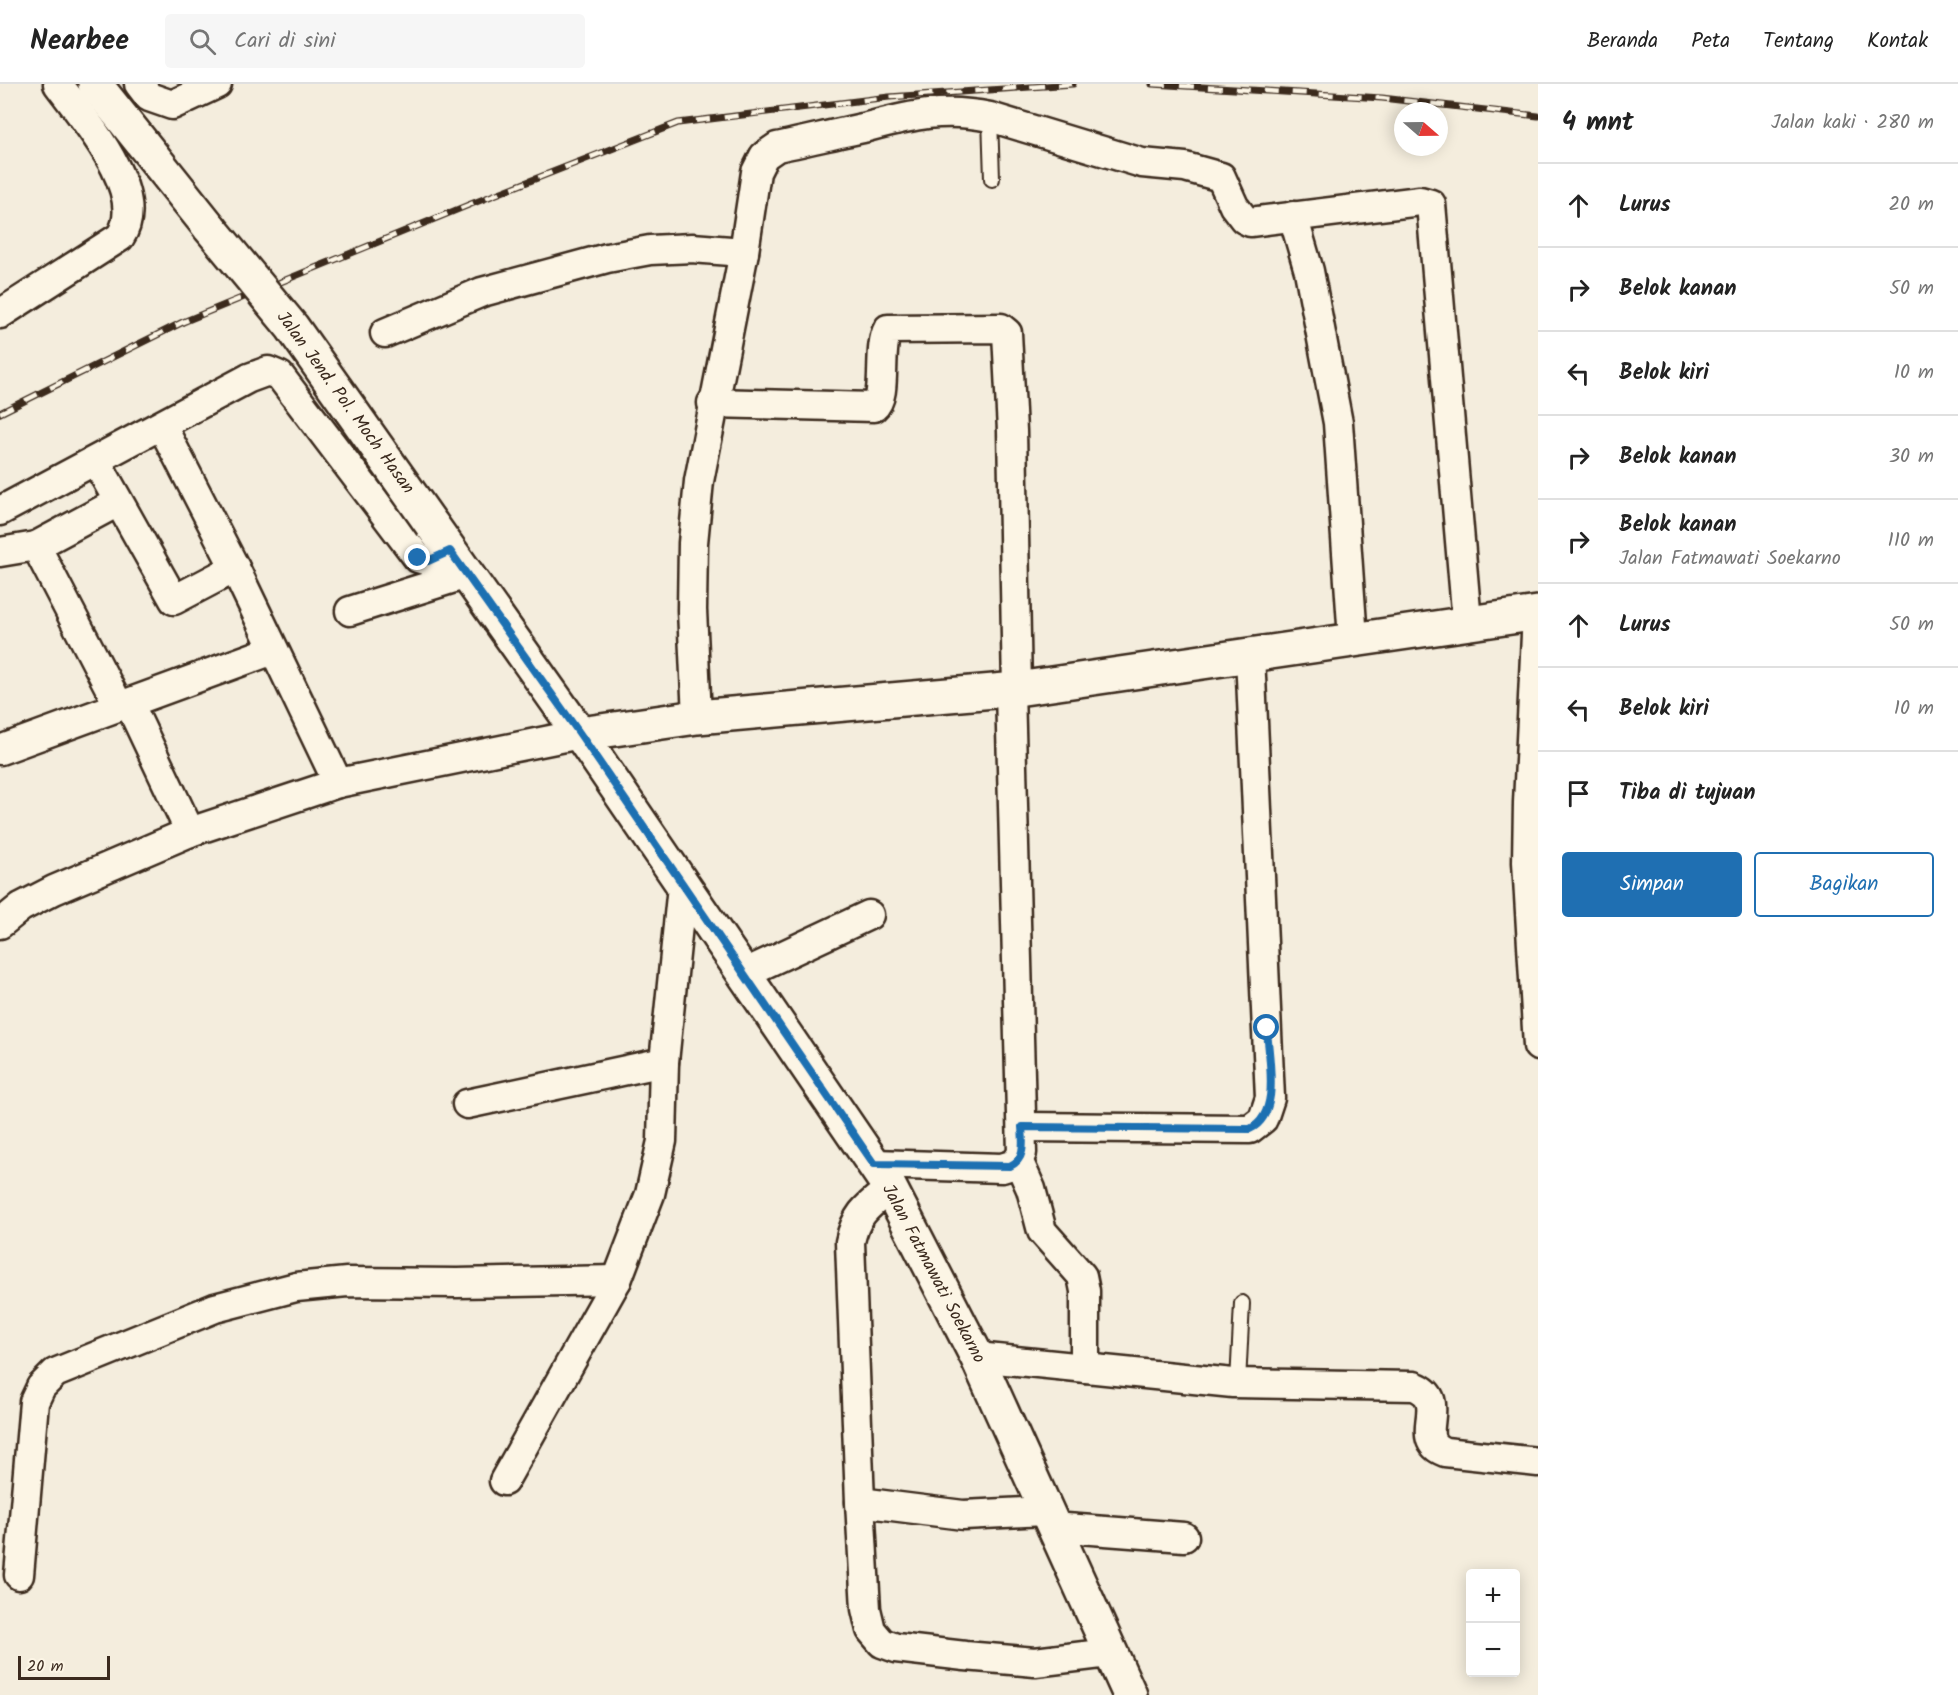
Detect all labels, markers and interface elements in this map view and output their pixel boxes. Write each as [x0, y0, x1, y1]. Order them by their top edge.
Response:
search box [165, 14, 585, 68]
text: Nearbee [30, 19, 129, 64]
text: Cari di sini [234, 24, 335, 59]
icon: search [186, 25, 219, 58]
text: Beranda [1587, 25, 1658, 58]
text: Peta [1691, 25, 1730, 58]
text: Tentang [1763, 25, 1834, 58]
text: Kontak [1867, 25, 1928, 58]
north arrow [1394, 102, 1448, 156]
text: 4 mnt [1562, 102, 1634, 144]
text: Jalan kaki · 280 m [1771, 107, 1934, 139]
text: Lurus [1619, 188, 1671, 223]
icon: ahead [1562, 189, 1595, 222]
text: 20 m [1888, 189, 1934, 221]
text: Belok kanan [1619, 272, 1736, 307]
icon: right [1562, 273, 1595, 306]
text: 50 m [1889, 273, 1934, 305]
street label: Jalan Jend. Pol. Moch Hasan [269, 305, 421, 501]
text: Belok kiri [1619, 356, 1709, 391]
icon: left [1562, 357, 1595, 390]
text: 10 m [1894, 357, 1934, 389]
text: Belok kanan [1619, 440, 1736, 475]
icon: right [1562, 441, 1595, 474]
text: 30 m [1889, 441, 1934, 473]
text: Belok kanan [1619, 508, 1736, 543]
icon: right [1562, 525, 1595, 558]
text: 110 m [1888, 525, 1934, 557]
text: Jalan Fatmawati Soekarno [1619, 543, 1841, 575]
route end [404, 544, 430, 570]
text: Lurus [1619, 608, 1671, 643]
icon: ahead [1562, 609, 1595, 642]
text: 50 m [1889, 609, 1934, 641]
text: Belok kiri [1619, 692, 1709, 727]
icon: left [1562, 693, 1595, 726]
text: 10 m [1894, 693, 1934, 725]
text: Tiba di tujuan [1619, 776, 1755, 811]
icon: arrive [1562, 777, 1595, 810]
button: Simpan [1562, 852, 1742, 917]
button: Bagikan [1754, 852, 1934, 917]
route start [1253, 1014, 1279, 1040]
street label: Jalan Fatmawati Soekarno [873, 1179, 993, 1369]
map controls [1466, 1569, 1520, 1677]
button: + [1466, 1569, 1520, 1623]
button: − [1466, 1623, 1520, 1677]
scale bar [18, 1653, 110, 1680]
text: 20 m [27, 1654, 63, 1679]

